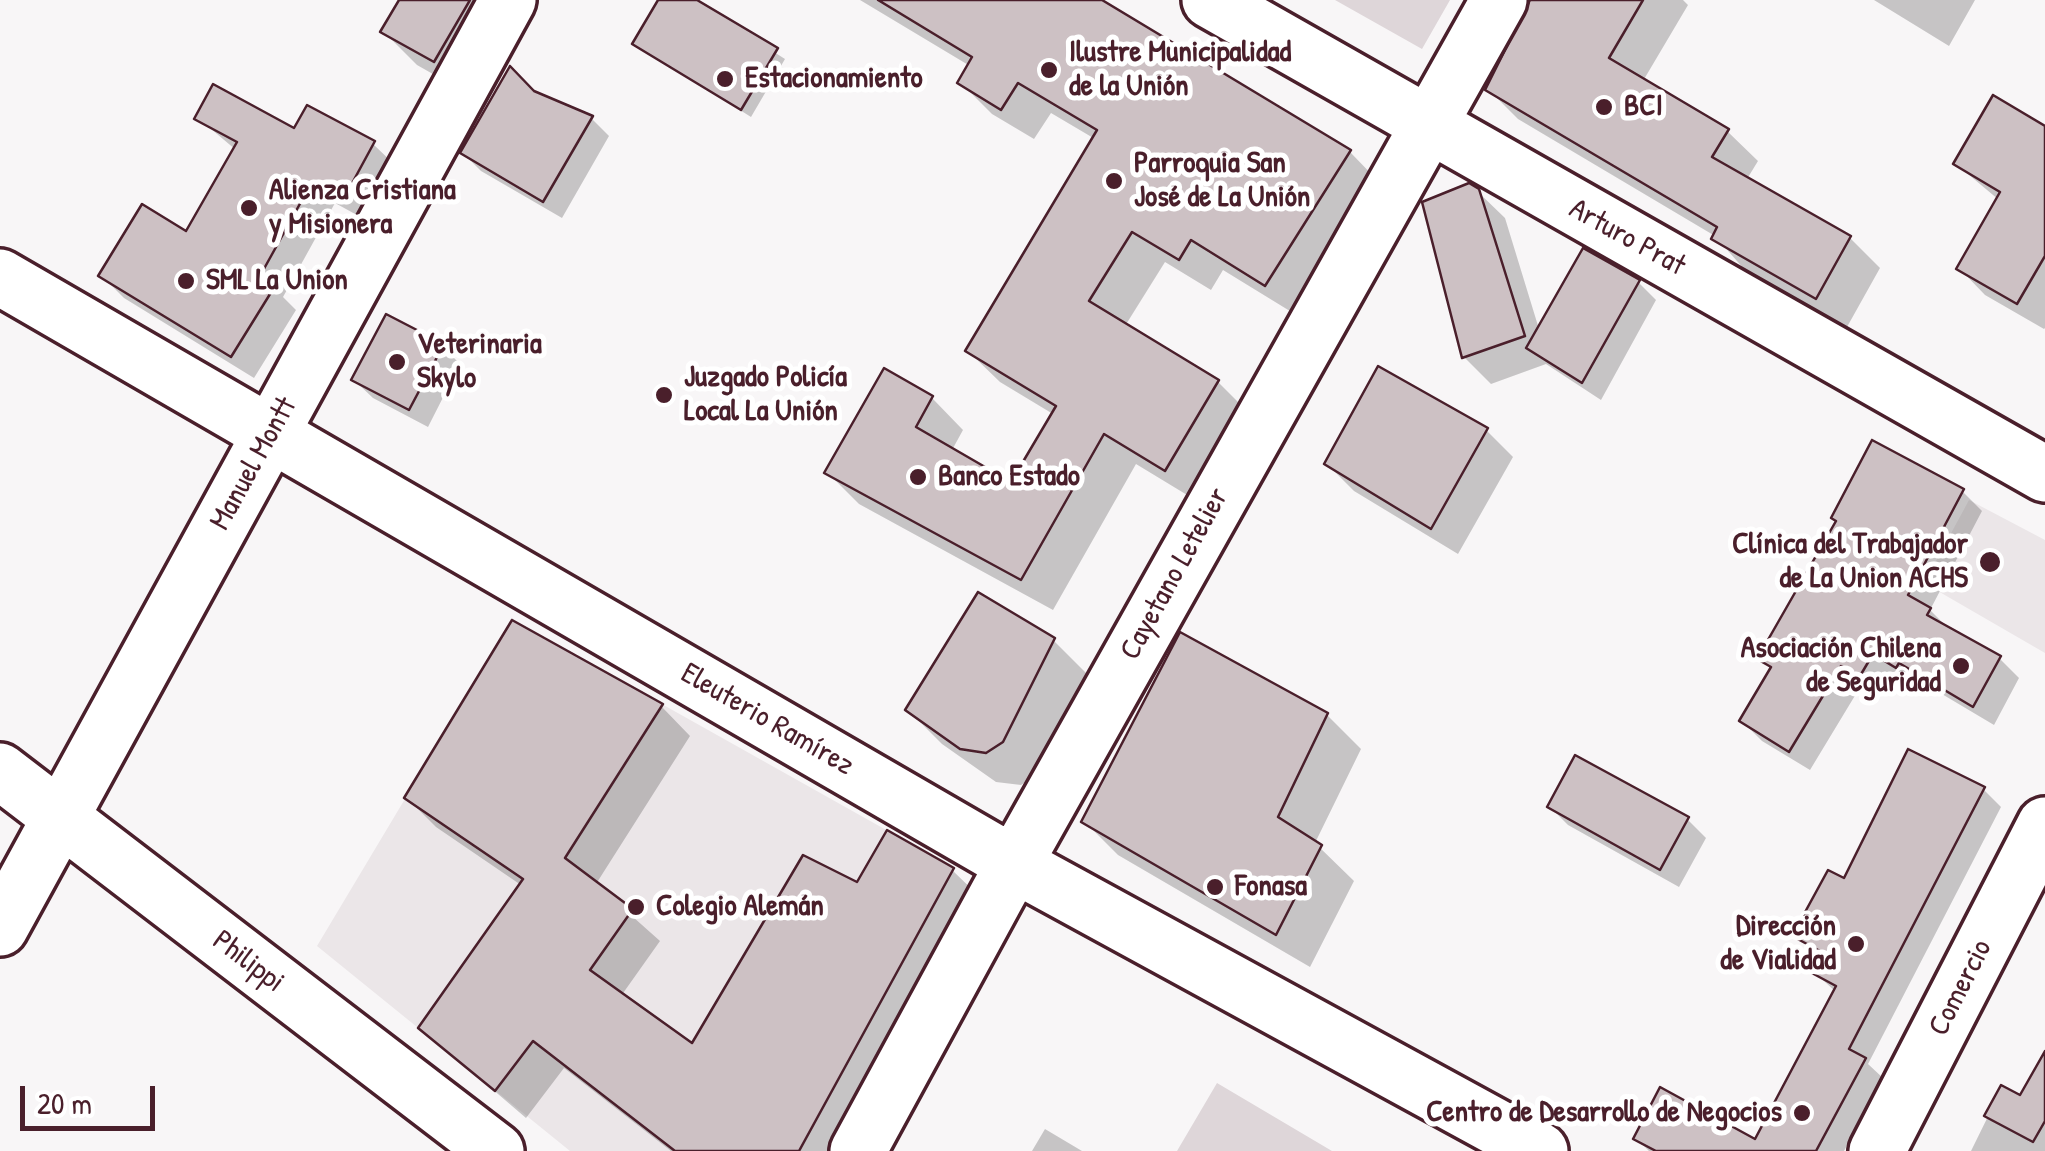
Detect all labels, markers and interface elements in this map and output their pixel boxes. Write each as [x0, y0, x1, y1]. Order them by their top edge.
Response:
place label: Ilustre Municipalidad de la Unión [1069, 35, 1291, 106]
marker: Ilustre Municipalidad de la Unión [1038, 59, 1060, 81]
place label: Estacionamiento [745, 61, 923, 97]
marker: Estacionamiento [714, 68, 736, 90]
place label: BCI [1624, 89, 1663, 125]
marker: BCI [1593, 96, 1615, 118]
place label: Parroquia San José de La Unión [1134, 146, 1310, 216]
marker: Parroquia San José de La Unión [1103, 170, 1125, 192]
place label: Alienza Cristiana y Misionera [269, 173, 456, 244]
street label: Arturo Prat [1563, 191, 1691, 285]
marker: Alienza Cristiana y Misionera [238, 197, 260, 219]
place label: SML La Union [206, 263, 348, 299]
marker: SML La Union [175, 270, 197, 292]
place label: Veterinaria Skylo [417, 327, 542, 398]
marker: Veterinaria Skylo [386, 351, 408, 373]
place label: Juzgado Policía Local La Unión [684, 360, 847, 430]
marker: Juzgado Policía Local La Unión [653, 384, 675, 406]
street label: Manuel Montt [203, 391, 305, 537]
place label: Banco Estado [938, 459, 1080, 495]
marker: Banco Estado [907, 466, 929, 488]
street label: Cayetano Letelier [1113, 482, 1237, 666]
place label: Clínica del Trabajador de La Union ACHS [1732, 527, 1968, 598]
marker: Clínica del Trabajador de La Union ACHS [1977, 549, 2003, 575]
place label: Asociación Chilena de Seguridad [1741, 631, 1941, 702]
marker: Asociación Chilena de Seguridad [1950, 655, 1972, 677]
street label: Eleuterio Ramírez [674, 656, 860, 784]
place label: Fonasa [1235, 869, 1307, 905]
marker: Fonasa [1204, 876, 1226, 898]
place label: Colegio Alemán [656, 889, 824, 925]
marker: Colegio Alemán [625, 896, 647, 918]
place label: Dirección de Vialidad [1720, 909, 1836, 980]
street label: Philippi [205, 923, 291, 1001]
marker: Dirección de Vialidad [1845, 933, 1867, 955]
street label: Comercio [1922, 934, 2000, 1042]
scale bar [25, 1066, 160, 1128]
text: 20 m [37, 1083, 92, 1123]
place label: Centro de Desarrollo de Negocios [1426, 1095, 1782, 1131]
marker: Centro de Desarrollo de Negocios [1791, 1102, 1813, 1124]

